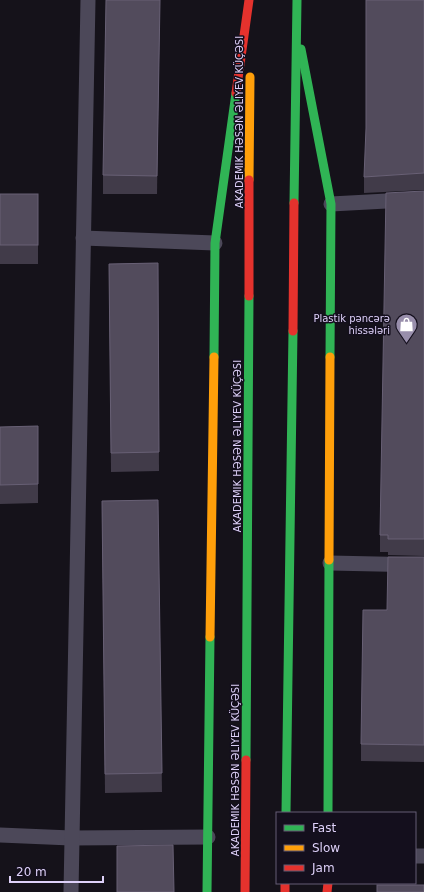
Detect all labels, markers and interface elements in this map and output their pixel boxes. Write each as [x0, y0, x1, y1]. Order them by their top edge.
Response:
street label: AKADEMIK HƏSƏN ƏLIYEV KÜÇƏSI [233, 36, 245, 208]
shop icon: Plastik pəncərə hissələri [393, 311, 419, 344]
place label: Plastik pəncərə hissələri [313, 313, 390, 336]
street label: AKADEMIK HƏSƏN ƏLIYEV KÜÇƏSI [231, 360, 243, 532]
street label: AKADEMIK HƏSƏN ƏLIYEV KÜÇƏSI [229, 684, 241, 856]
legend [276, 812, 416, 884]
text: Fast [312, 821, 336, 835]
text: Slow [312, 841, 340, 855]
scale bar [10, 858, 103, 884]
text: Jam [311, 861, 335, 875]
text: 20 m [16, 865, 47, 879]

